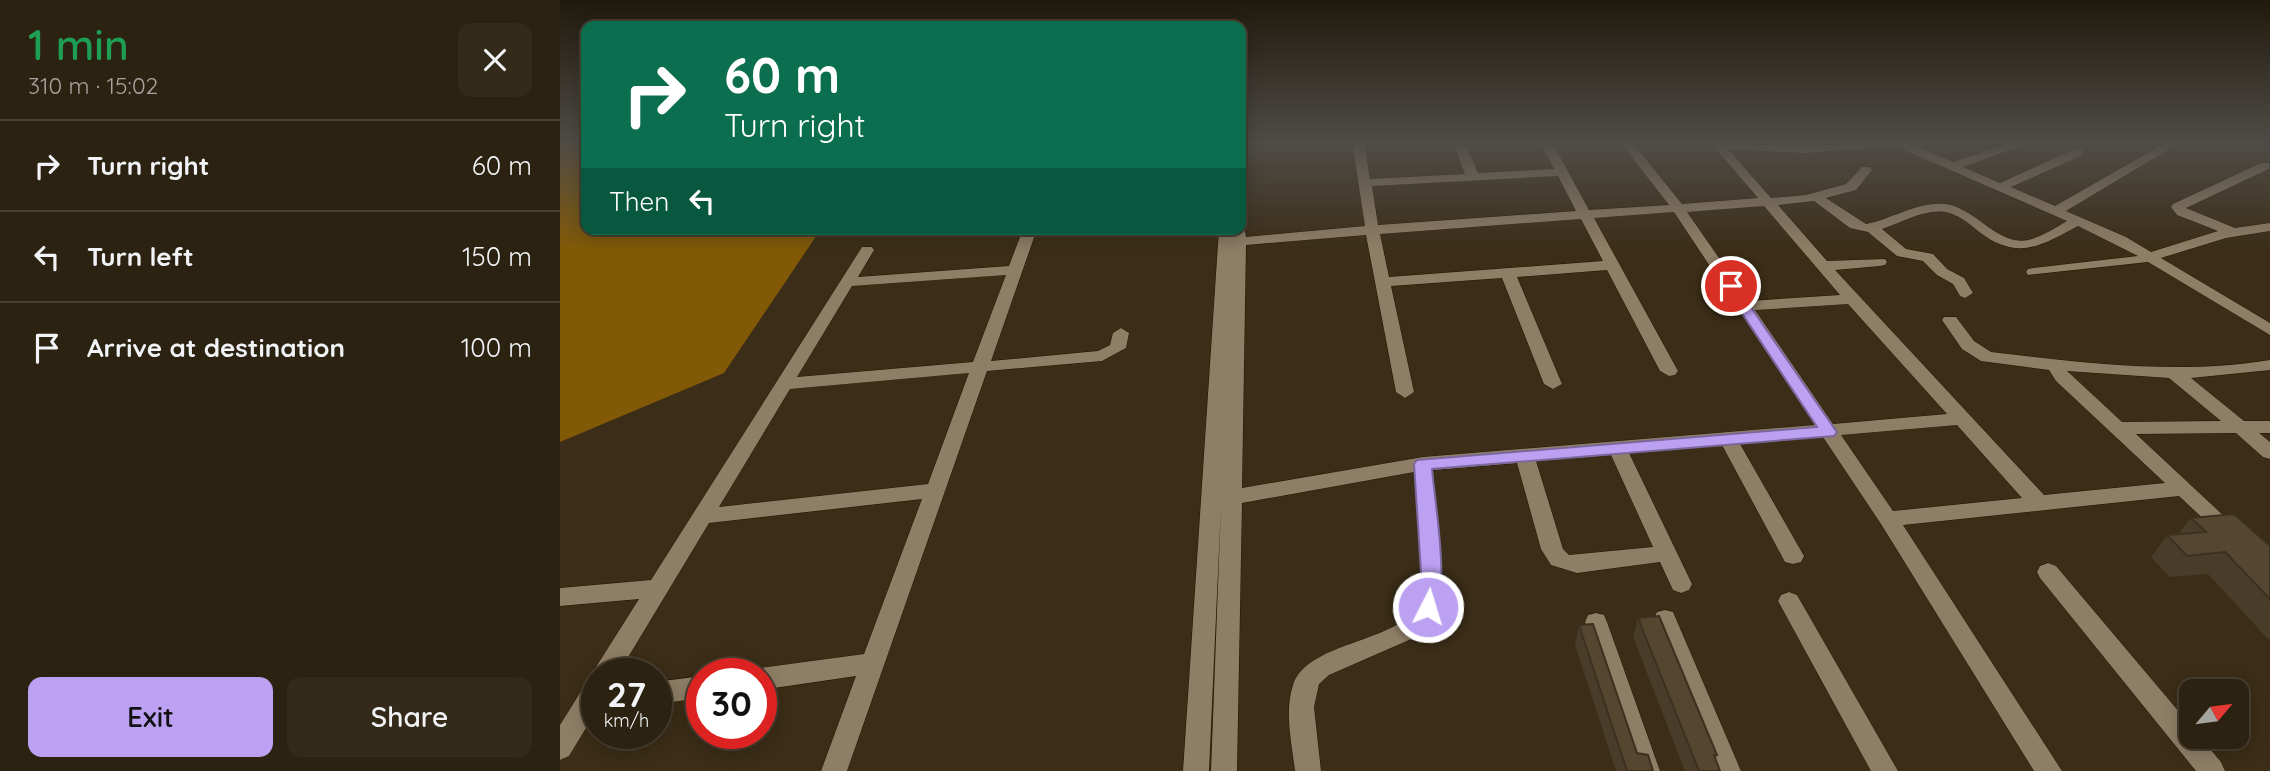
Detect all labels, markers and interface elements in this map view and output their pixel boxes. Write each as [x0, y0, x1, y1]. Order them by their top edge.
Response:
text: 1 min [28, 18, 129, 71]
button: close [458, 23, 532, 97]
text: 60 m [724, 44, 840, 105]
icon: right [609, 49, 700, 140]
text: 310 m · 15:02 [28, 71, 158, 100]
text: Turn right [724, 105, 865, 145]
icon: right [28, 147, 66, 185]
text: Turn right [87, 149, 209, 182]
text: 60 m [472, 149, 532, 182]
icon: left [683, 182, 721, 220]
text: Then [609, 185, 669, 218]
icon: left [28, 238, 66, 276]
text: Turn left [87, 240, 194, 273]
text: 150 m [462, 240, 532, 273]
pin [1701, 256, 1761, 316]
icon: arrive [1712, 267, 1750, 305]
icon: arrive [28, 329, 66, 367]
text: Arrive at destination [87, 331, 345, 364]
text: 100 m [461, 331, 532, 364]
position arrow [1391, 570, 1465, 644]
speed limit sign: 30 [686, 658, 777, 749]
text: 27 [607, 672, 646, 716]
button: Exit [28, 677, 273, 757]
button: Share [287, 677, 532, 757]
north arrow [2179, 679, 2249, 749]
map controls [2179, 679, 2249, 749]
text: km/h [604, 709, 649, 732]

